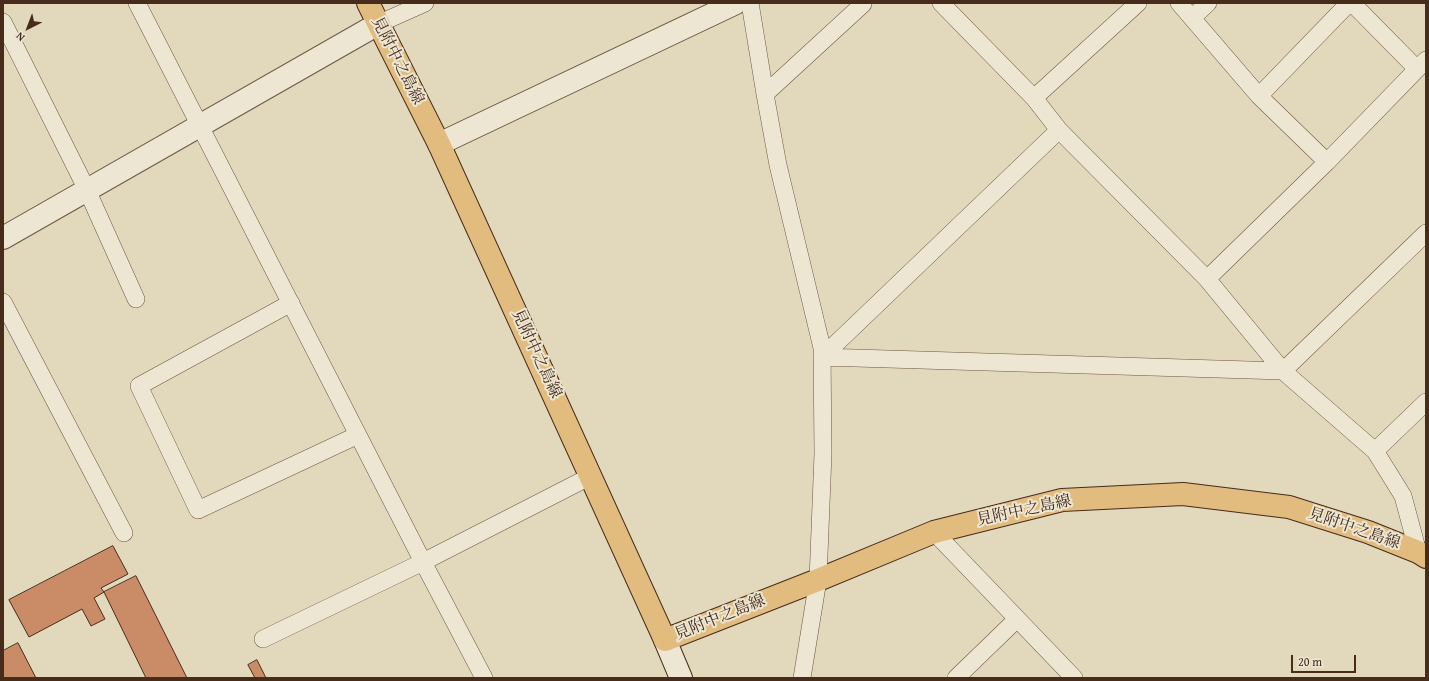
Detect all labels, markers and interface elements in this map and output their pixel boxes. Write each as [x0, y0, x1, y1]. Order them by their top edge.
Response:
north arrow [8, 8, 48, 48]
street label: 見附中之島線 [367, 14, 427, 108]
text: N [12, 29, 28, 45]
street label: 見附中之島線 [507, 306, 565, 402]
street label: 見附中之島線 [975, 492, 1073, 530]
street label: 見附中之島線 [1305, 504, 1403, 554]
street label: 見附中之島線 [672, 591, 768, 645]
scale bar [1293, 647, 1358, 673]
text: 20 m [1298, 653, 1322, 670]

